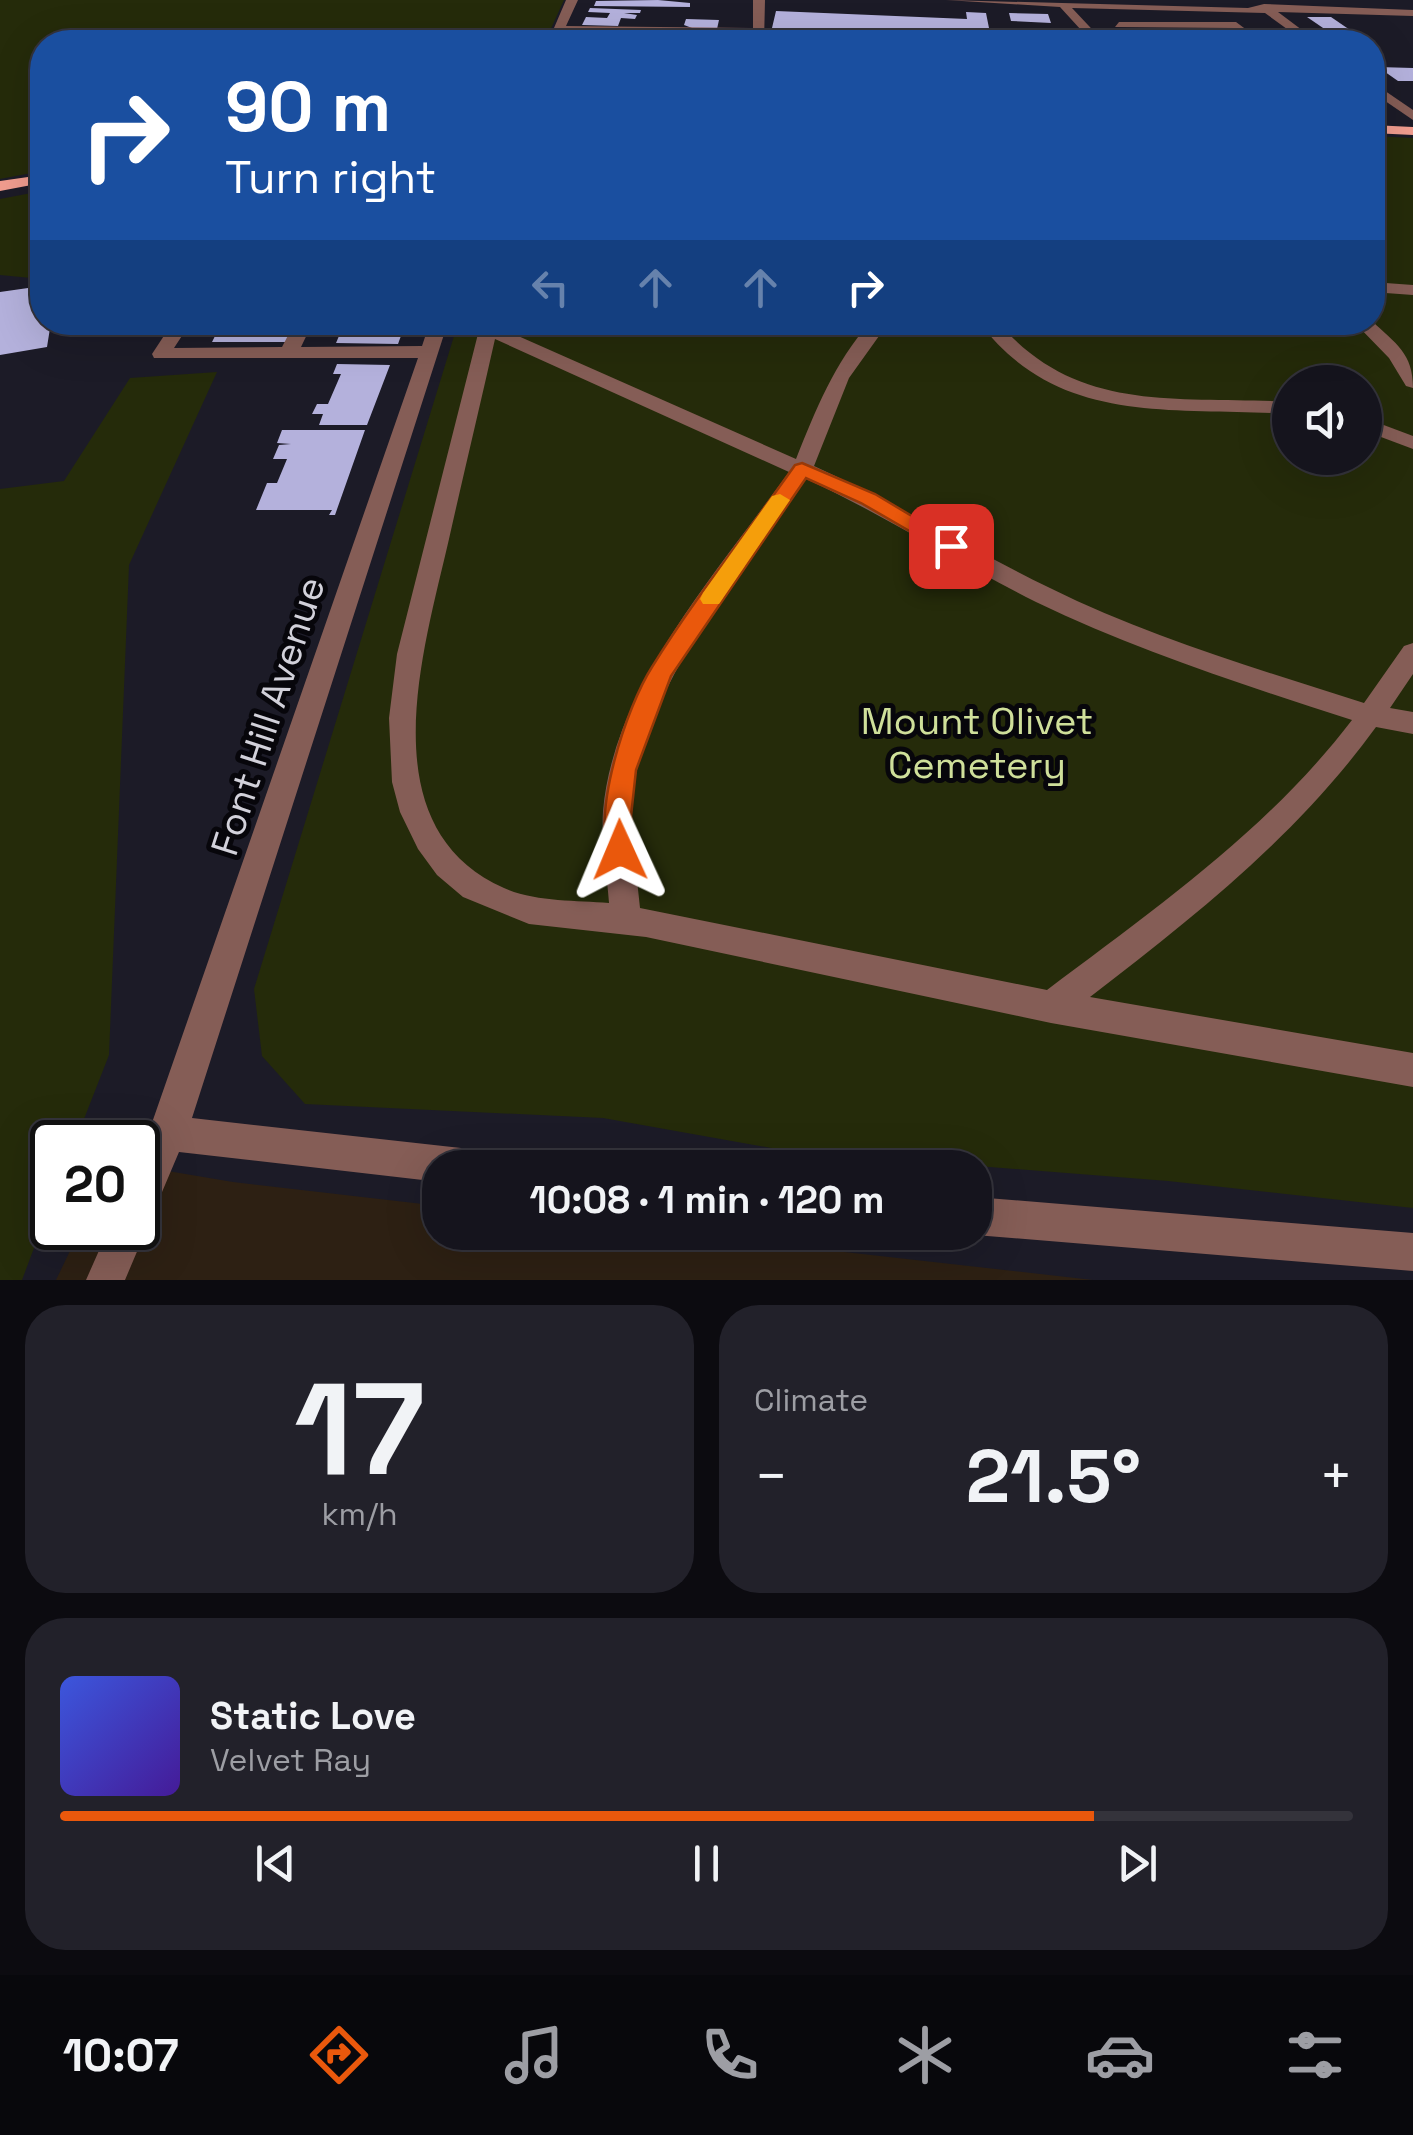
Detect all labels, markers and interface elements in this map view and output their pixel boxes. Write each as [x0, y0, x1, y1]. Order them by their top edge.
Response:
text: 90 m [225, 62, 391, 151]
icon: right [60, 70, 190, 200]
text: Turn right [225, 149, 436, 206]
icon: left [523, 260, 578, 315]
icon: ahead [628, 260, 683, 315]
icon: ahead [733, 260, 788, 315]
icon: right [838, 260, 893, 315]
map controls [1272, 365, 1382, 475]
button: sound [1272, 365, 1382, 475]
pin [909, 504, 994, 589]
icon: arrive [924, 519, 979, 574]
street label: Font Hill Avenue [200, 571, 336, 861]
park label: Mount Olivet Cemetery [861, 697, 1093, 789]
position arrow [568, 798, 672, 902]
speed limit sign: 20 [30, 1120, 160, 1250]
text: 10:08 · 1 min · 120 m [530, 1176, 885, 1224]
text: 17 [294, 1346, 425, 1512]
text: Climate [754, 1380, 868, 1420]
text: 21.5° [966, 1428, 1141, 1524]
text: − [754, 1441, 788, 1511]
text: + [1319, 1441, 1353, 1511]
text: km/h [321, 1494, 398, 1534]
text: Static Love [210, 1692, 416, 1740]
text: Velvet Ray [210, 1740, 371, 1780]
icon: previous [248, 1836, 303, 1891]
icon: pause [679, 1836, 734, 1891]
icon: next [1110, 1836, 1165, 1891]
icon: directions [304, 2020, 374, 2090]
icon: music [499, 2020, 569, 2090]
icon: phone [695, 2020, 765, 2090]
icon: climate [890, 2020, 960, 2090]
icon: car [1085, 2020, 1155, 2090]
icon: filters [1280, 2020, 1350, 2090]
text: 10:07 [63, 2027, 179, 2084]

